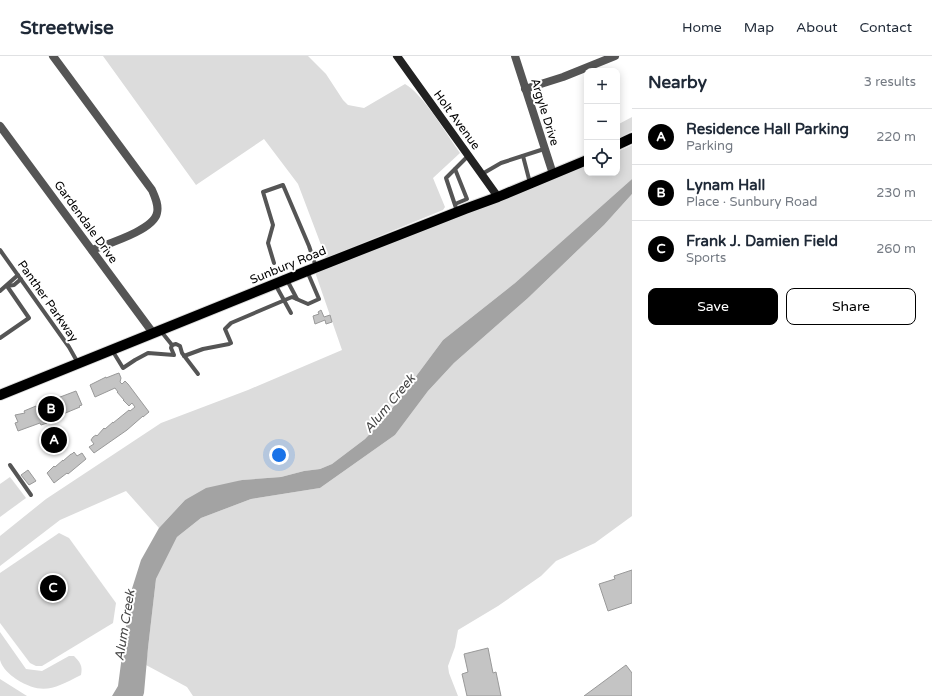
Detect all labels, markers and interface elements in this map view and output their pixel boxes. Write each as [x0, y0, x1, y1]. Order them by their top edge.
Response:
text: Streetwise [20, 17, 114, 39]
text: Home [682, 19, 722, 36]
text: Map [744, 19, 774, 36]
text: About [796, 19, 838, 36]
text: Contact [860, 19, 912, 36]
map controls [584, 68, 620, 176]
button: + [584, 68, 620, 104]
text: Nearby [648, 72, 707, 93]
text: 3 results [864, 74, 916, 90]
street label: Argyle Drive [528, 77, 562, 148]
street label: Holt Avenue [431, 88, 483, 153]
button: − [584, 104, 620, 140]
text: Residence Hall Parking [686, 120, 849, 138]
text: A [656, 129, 666, 145]
text: 220 m [876, 129, 916, 145]
text: Parking [686, 138, 733, 154]
button: locate [584, 140, 620, 176]
text: Lynam Hall [686, 176, 765, 194]
street label: Gardendale Drive [51, 178, 121, 266]
text: B [656, 185, 666, 201]
text: 230 m [876, 185, 916, 201]
text: Place · Sunbury Road [686, 194, 817, 210]
text: Frank J. Damien Field [686, 232, 838, 250]
text: C [656, 241, 666, 257]
text: 260 m [876, 241, 916, 257]
street label: Sunbury Road [248, 243, 328, 287]
text: Sports [686, 250, 726, 266]
street label: Panther Parkway [15, 258, 82, 345]
button: Save [648, 288, 778, 325]
button: Share [786, 288, 916, 325]
water label: Alum Creek [361, 370, 419, 436]
pin: B [38, 394, 64, 424]
pin: A [41, 425, 67, 455]
your location [269, 445, 289, 465]
pin: C [40, 573, 66, 603]
water label: Alum Creek [111, 588, 139, 662]

